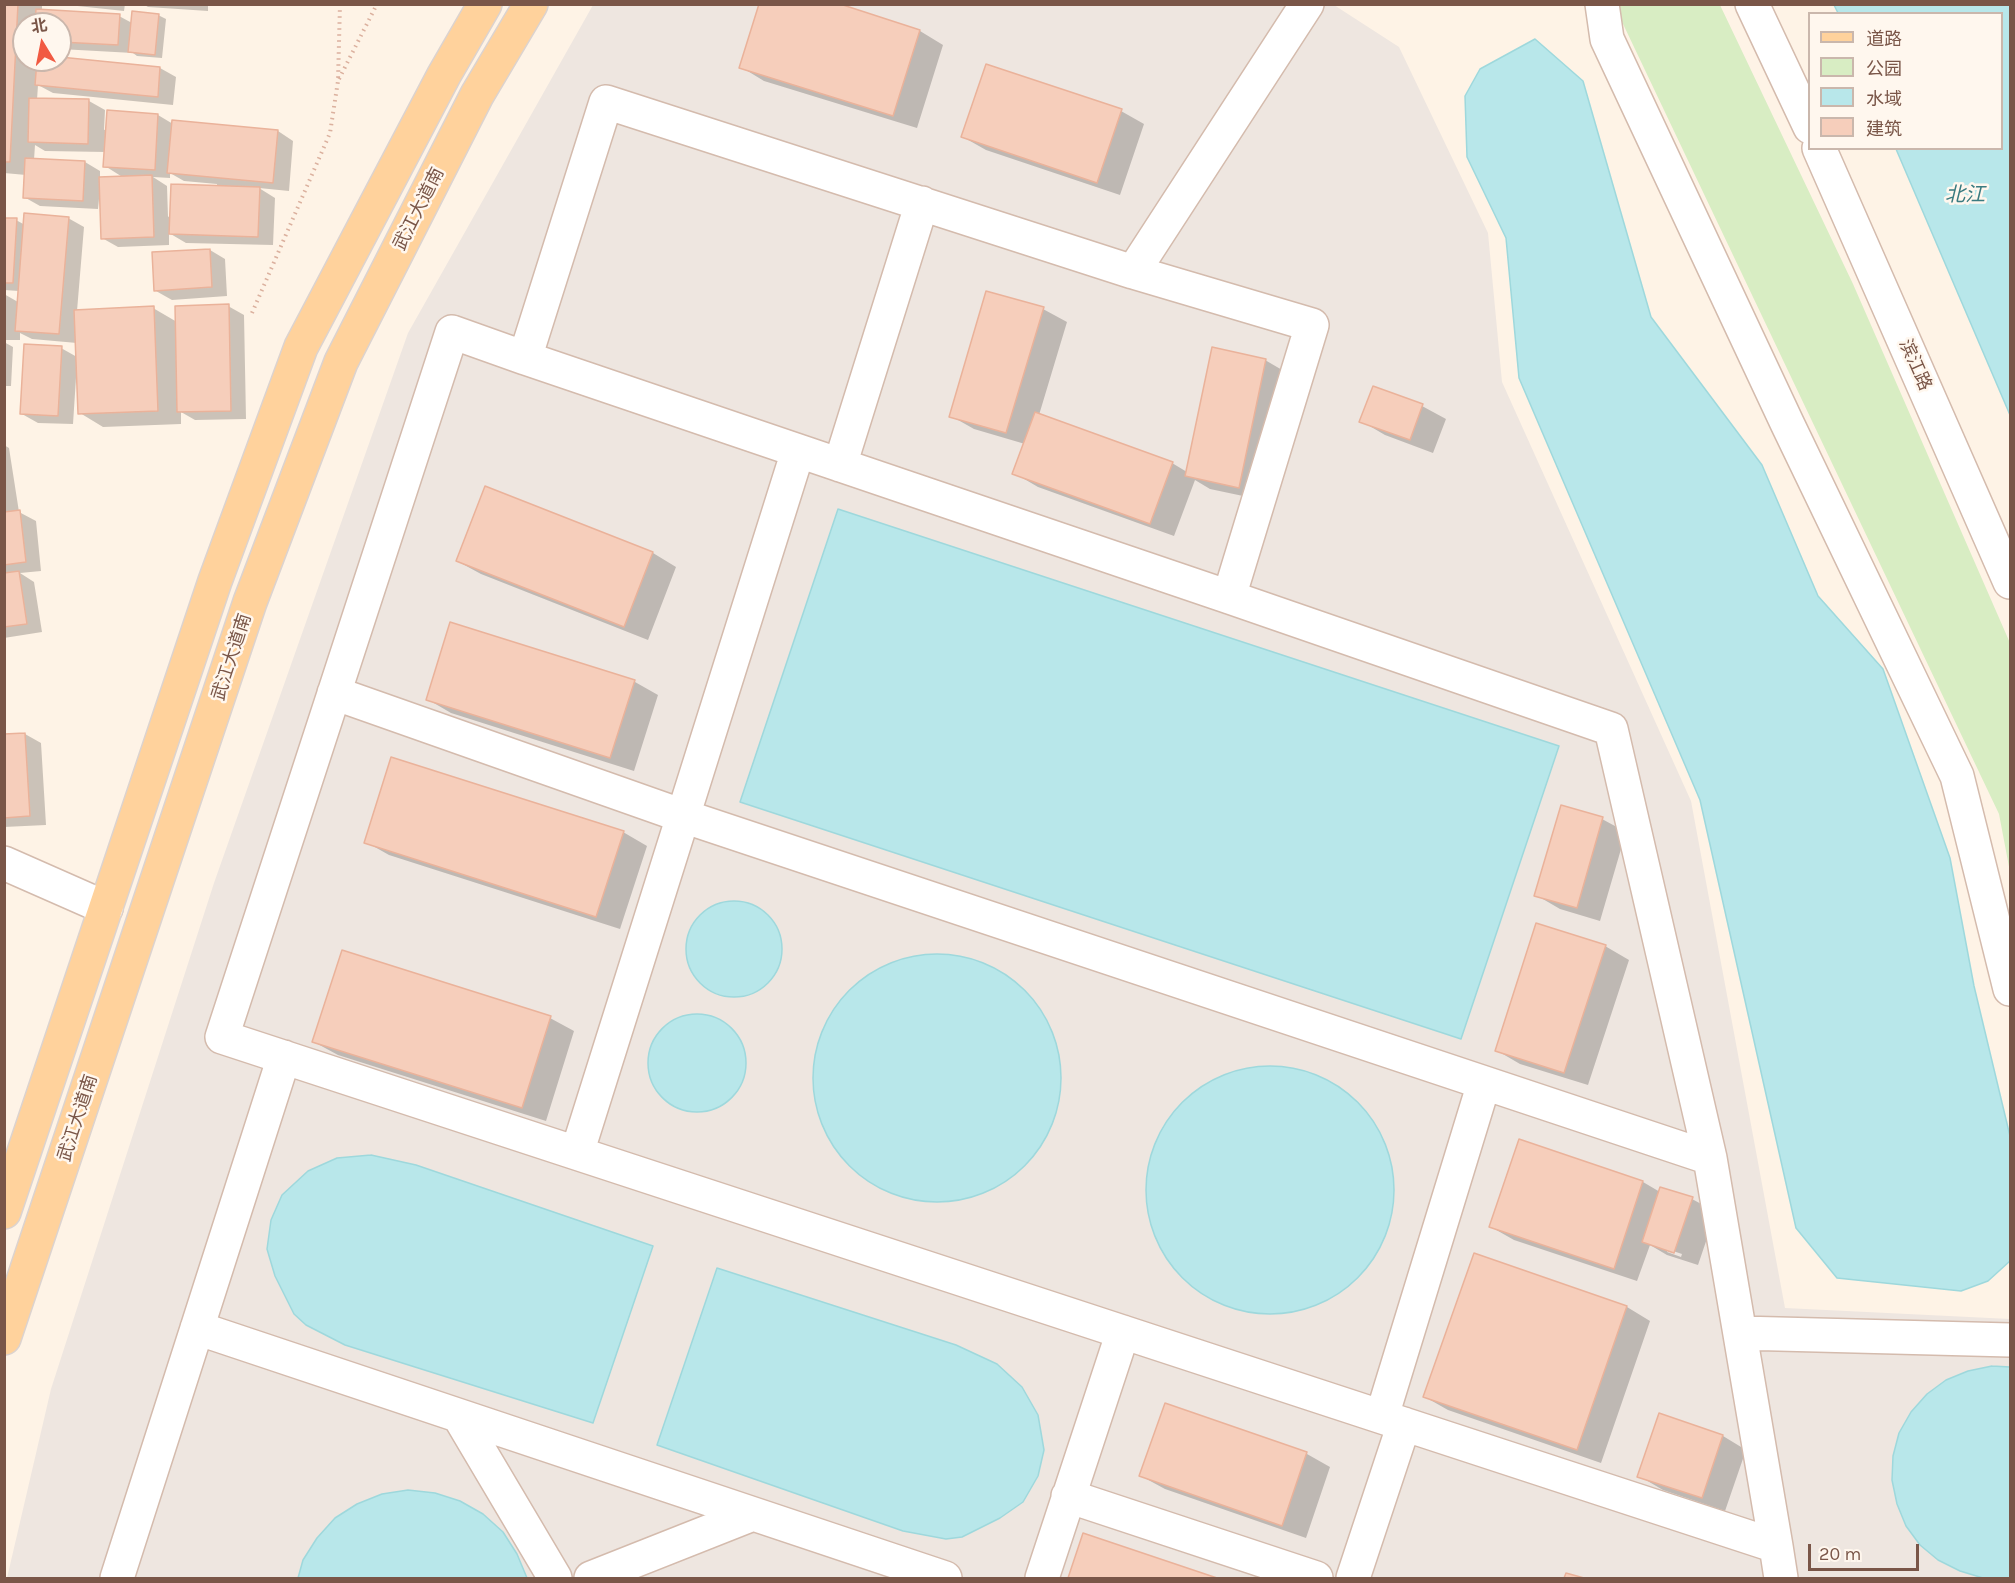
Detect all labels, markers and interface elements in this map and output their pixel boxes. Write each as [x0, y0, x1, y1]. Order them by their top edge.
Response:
north arrow [12, 12, 72, 72]
legend [1808, 12, 2003, 150]
text: 北 [30, 15, 49, 36]
text: 道路 [1866, 28, 1902, 50]
text: 公园 [1866, 58, 1902, 80]
text: 水域 [1866, 88, 1902, 110]
text: 建筑 [1866, 118, 1902, 140]
street label: 武江大道南 [389, 164, 449, 254]
water label: 北江 [1945, 183, 1985, 207]
street label: 滨江路 [1894, 336, 1936, 394]
street label: 武江大道南 [208, 611, 256, 703]
street label: 武江大道南 [54, 1072, 102, 1164]
scale bar [1811, 1532, 1922, 1570]
text: 20 m [1819, 1543, 1861, 1565]

